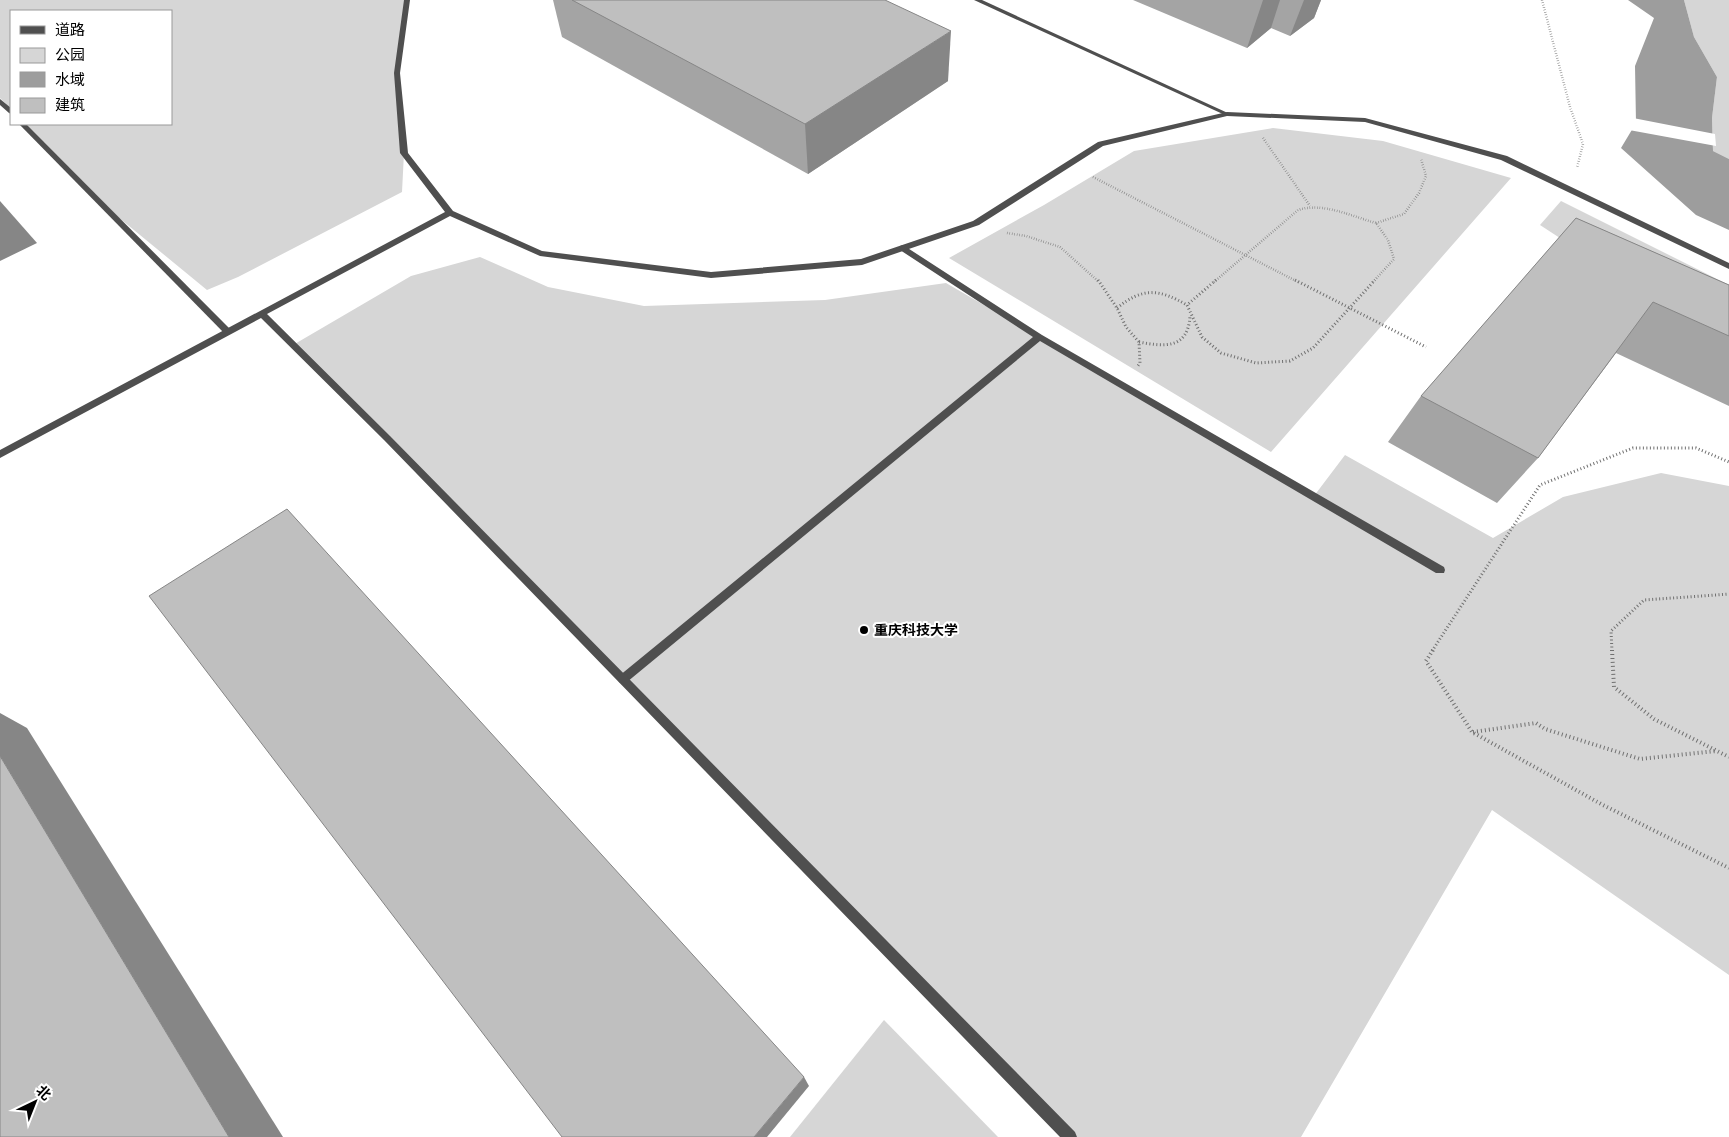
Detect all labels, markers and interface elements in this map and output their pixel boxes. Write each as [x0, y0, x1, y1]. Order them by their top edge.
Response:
legend [10, 10, 172, 125]
text: 道路 [55, 19, 85, 41]
text: 公园 [55, 44, 85, 66]
text: 水域 [55, 69, 85, 91]
text: 建筑 [55, 94, 85, 116]
place label: 重庆科技大学 [874, 620, 958, 640]
marker: 重庆科技大学 [858, 624, 870, 636]
north arrow [10, 1077, 60, 1127]
text: 北 [32, 1080, 56, 1105]

